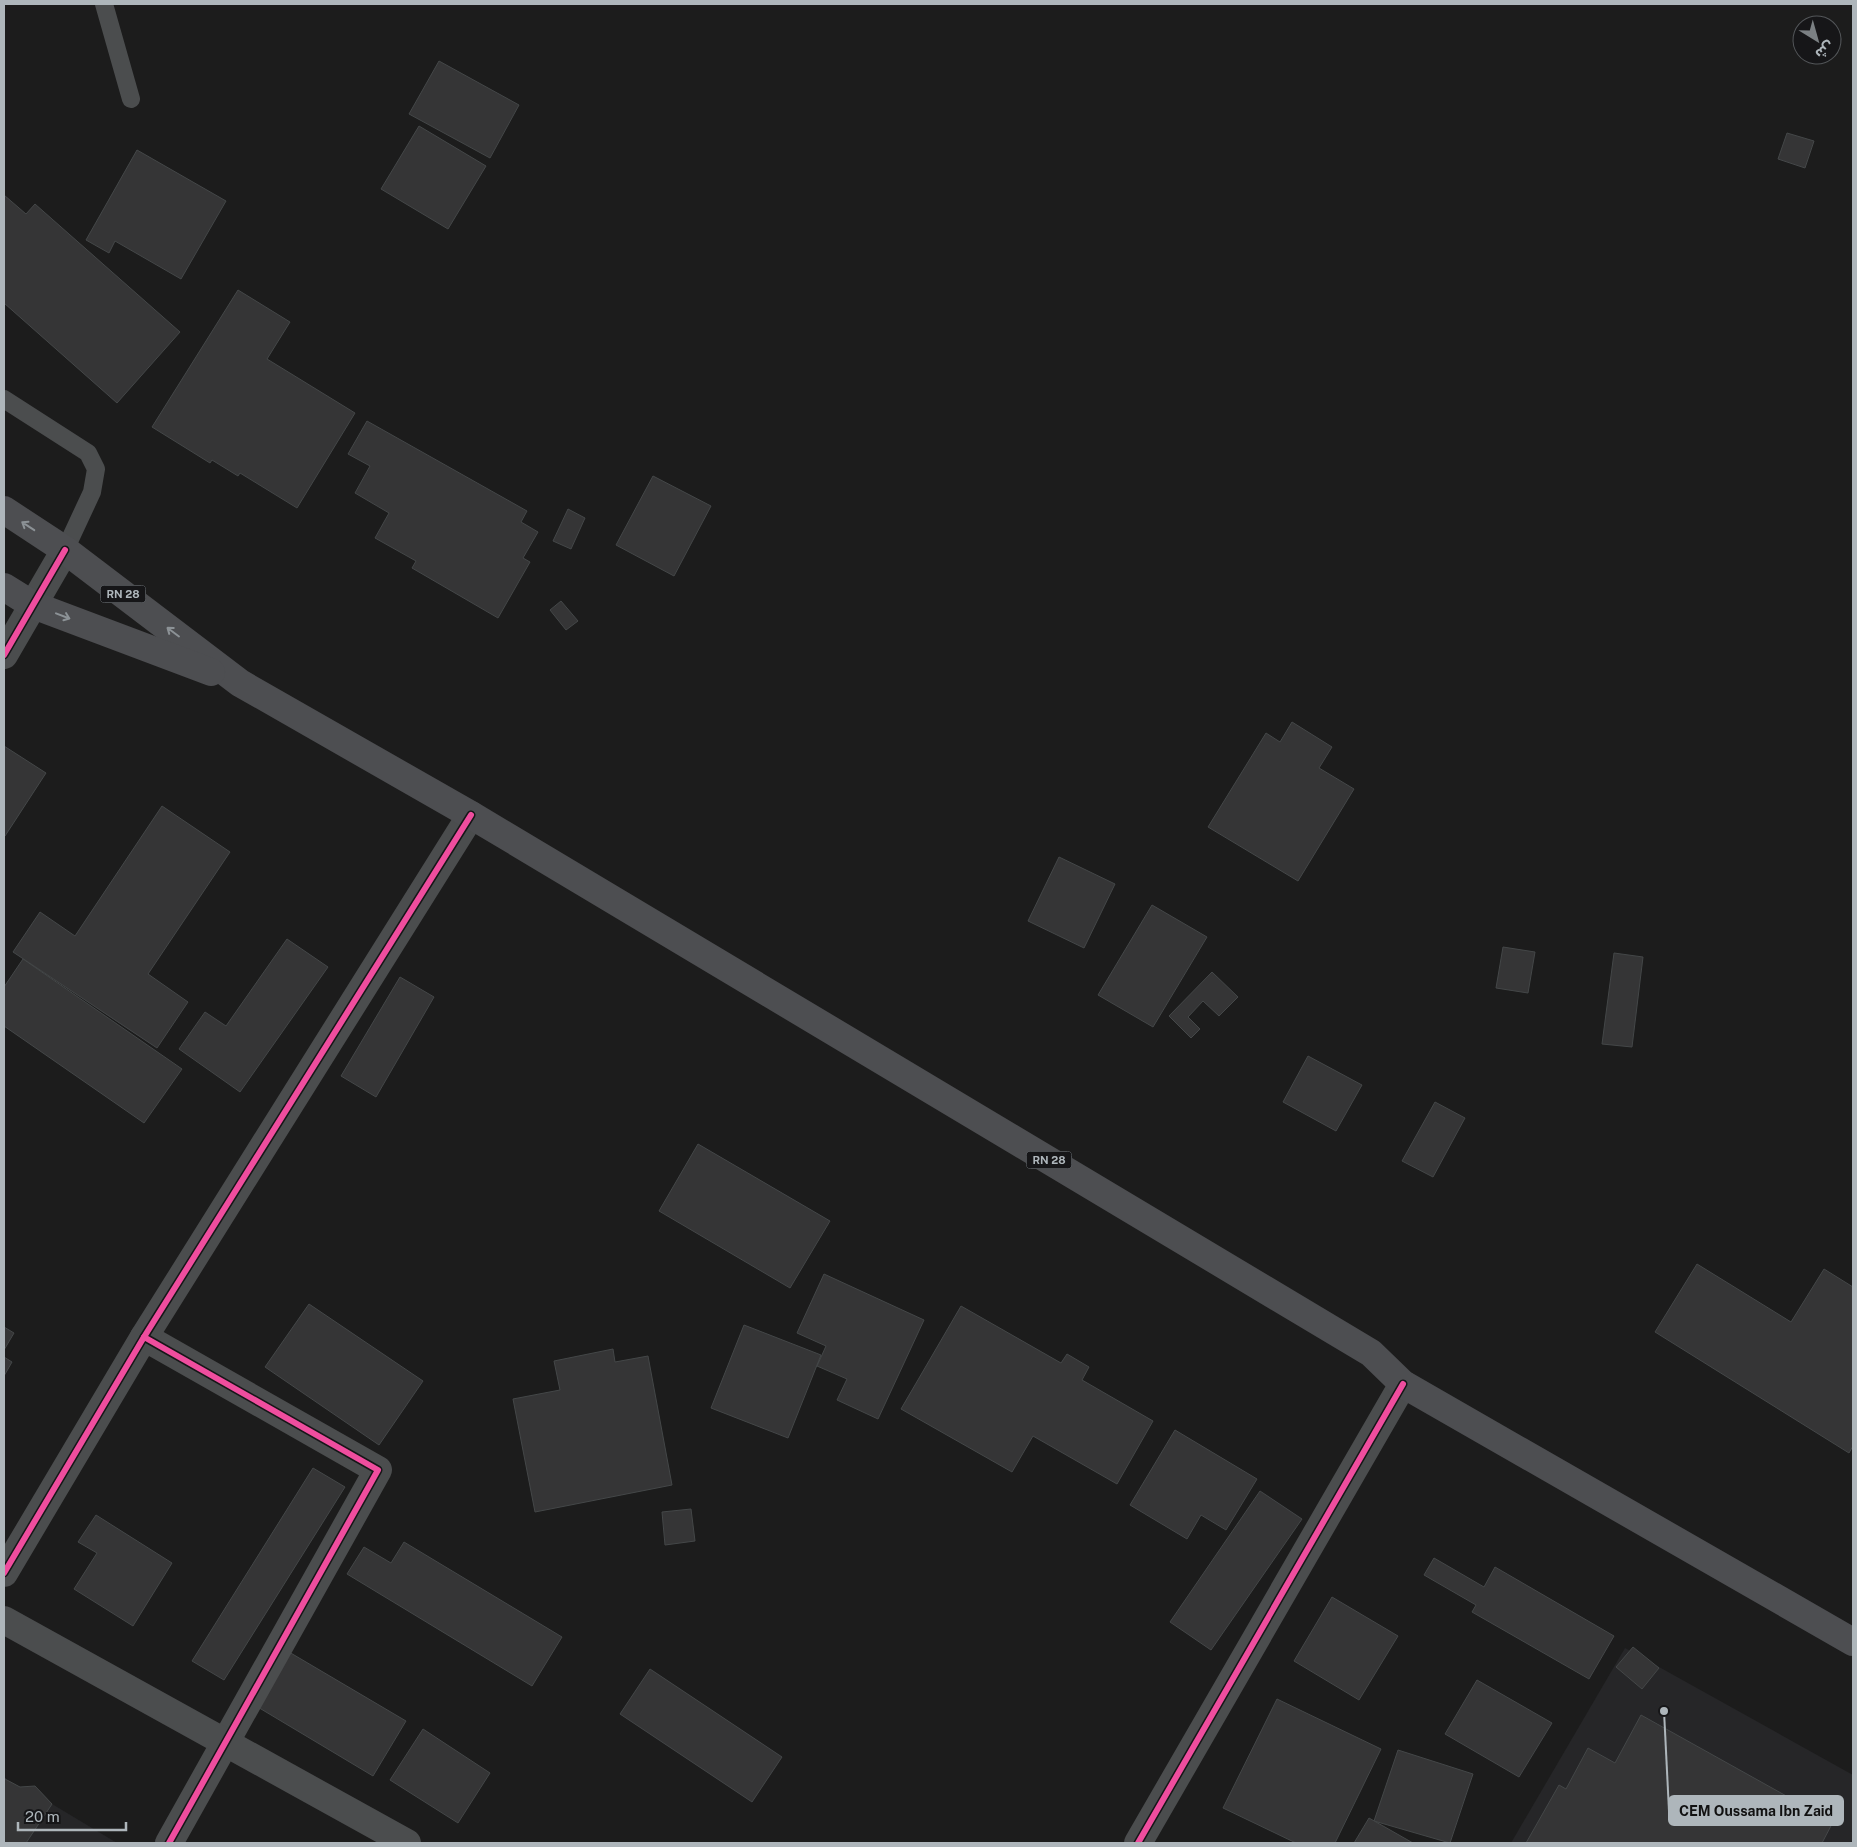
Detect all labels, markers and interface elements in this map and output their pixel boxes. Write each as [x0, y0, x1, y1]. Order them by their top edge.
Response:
north arrow [1792, 15, 1842, 65]
text: ش [1812, 38, 1837, 63]
one-way arrow [21, 521, 35, 531]
road number: RN 28 [100, 586, 146, 602]
one-way arrow [55, 612, 70, 621]
one-way arrow [167, 627, 180, 638]
road number: RN 28 [1026, 1152, 1072, 1168]
callout: CEM Oussama Ibn Zaid [1669, 1796, 1843, 1825]
scale bar [18, 1800, 125, 1832]
text: CEM Oussama Ibn Zaid [1679, 1803, 1833, 1819]
text: 20 m [25, 1808, 60, 1825]

